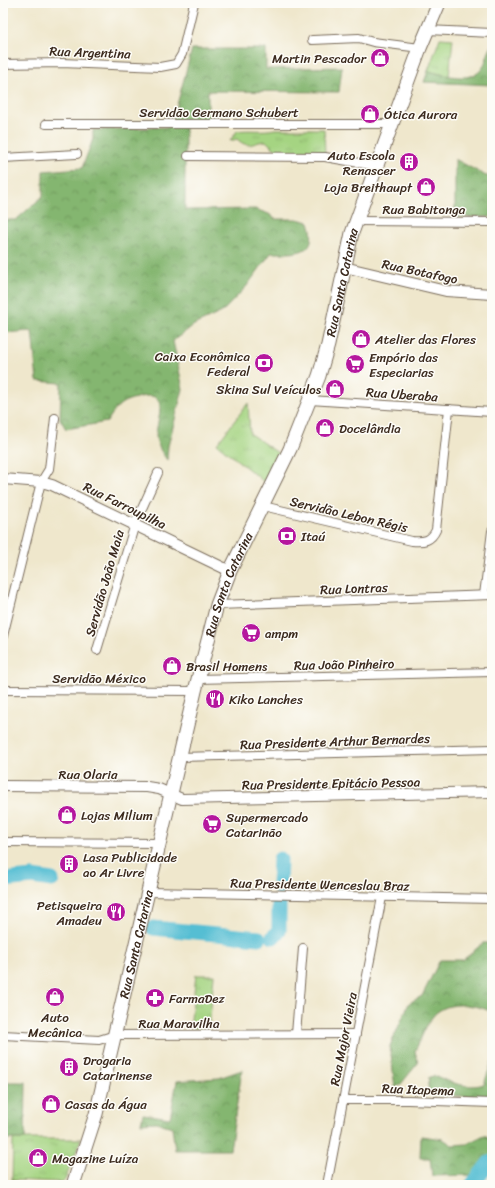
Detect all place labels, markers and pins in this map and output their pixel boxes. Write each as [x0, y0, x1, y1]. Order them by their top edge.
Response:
place label: Martin Pescador [272, 47, 367, 70]
shop icon: Martin Pescador [369, 47, 391, 69]
shop icon: Ótica Aurora [359, 103, 381, 125]
place label: Ótica Aurora [384, 103, 458, 126]
place label: Auto Escola Renascer [326, 144, 396, 182]
building icon: Auto Escola Renascer [398, 151, 420, 173]
place label: Loja Breithaupt [324, 176, 413, 199]
shop icon: Loja Breithaupt [415, 176, 437, 198]
shop icon: Atelier das Flores [350, 328, 372, 350]
place label: Atelier das Flores [374, 328, 476, 351]
place label: Caixa Econômica Federal [155, 345, 250, 383]
place label: Empório das Especiarias [369, 346, 438, 384]
bank icon: Caixa Econômica Federal [253, 352, 275, 374]
supermarket icon: Empório das Especiarias [344, 353, 366, 375]
place label: Skina Sul Veículos [216, 378, 322, 401]
shop icon: Skina Sul Veículos [324, 378, 346, 400]
shop icon: Docelândia [314, 417, 336, 439]
place label: Docelândia [339, 417, 401, 440]
bank icon: Itaú [276, 525, 298, 547]
place label: Itaú [300, 525, 325, 548]
supermarket icon: ampm [240, 622, 262, 644]
place label: ampm [265, 622, 298, 645]
shop icon: Brasil Homens [161, 655, 183, 677]
place label: Brasil Homens [186, 655, 268, 678]
restaurant icon: Kiko Lanches [204, 688, 226, 710]
place label: Kiko Lanches [229, 688, 303, 711]
shop icon: Lojas Milium [56, 804, 78, 826]
place label: Lojas Milium [81, 804, 153, 827]
place label: Supermercado Catarinão [226, 806, 308, 844]
supermarket icon: Supermercado Catarinão [201, 813, 223, 835]
place label: Lasa Publicidade ao Ar Livre [83, 846, 178, 884]
building icon: Lasa Publicidade ao Ar Livre [58, 853, 80, 875]
place label: Petisqueira Amadeu [37, 894, 102, 932]
restaurant icon: Petisqueira Amadeu [105, 901, 127, 923]
shop icon: Auto Mecânica [44, 986, 66, 1008]
pharmacy icon: FarmaDez [144, 987, 166, 1009]
place label: FarmaDez [169, 987, 225, 1010]
place label: Auto Mecânica [28, 1006, 82, 1044]
place label: Drogaria Catarinense [83, 1049, 152, 1087]
building icon: Drogaria Catarinense [58, 1056, 80, 1078]
shop icon: Casas da Água [40, 1093, 62, 1115]
place label: Casas da Água [65, 1093, 147, 1116]
shop icon: Magazine Luíza [27, 1147, 49, 1169]
place label: Magazine Luíza [52, 1147, 139, 1170]

